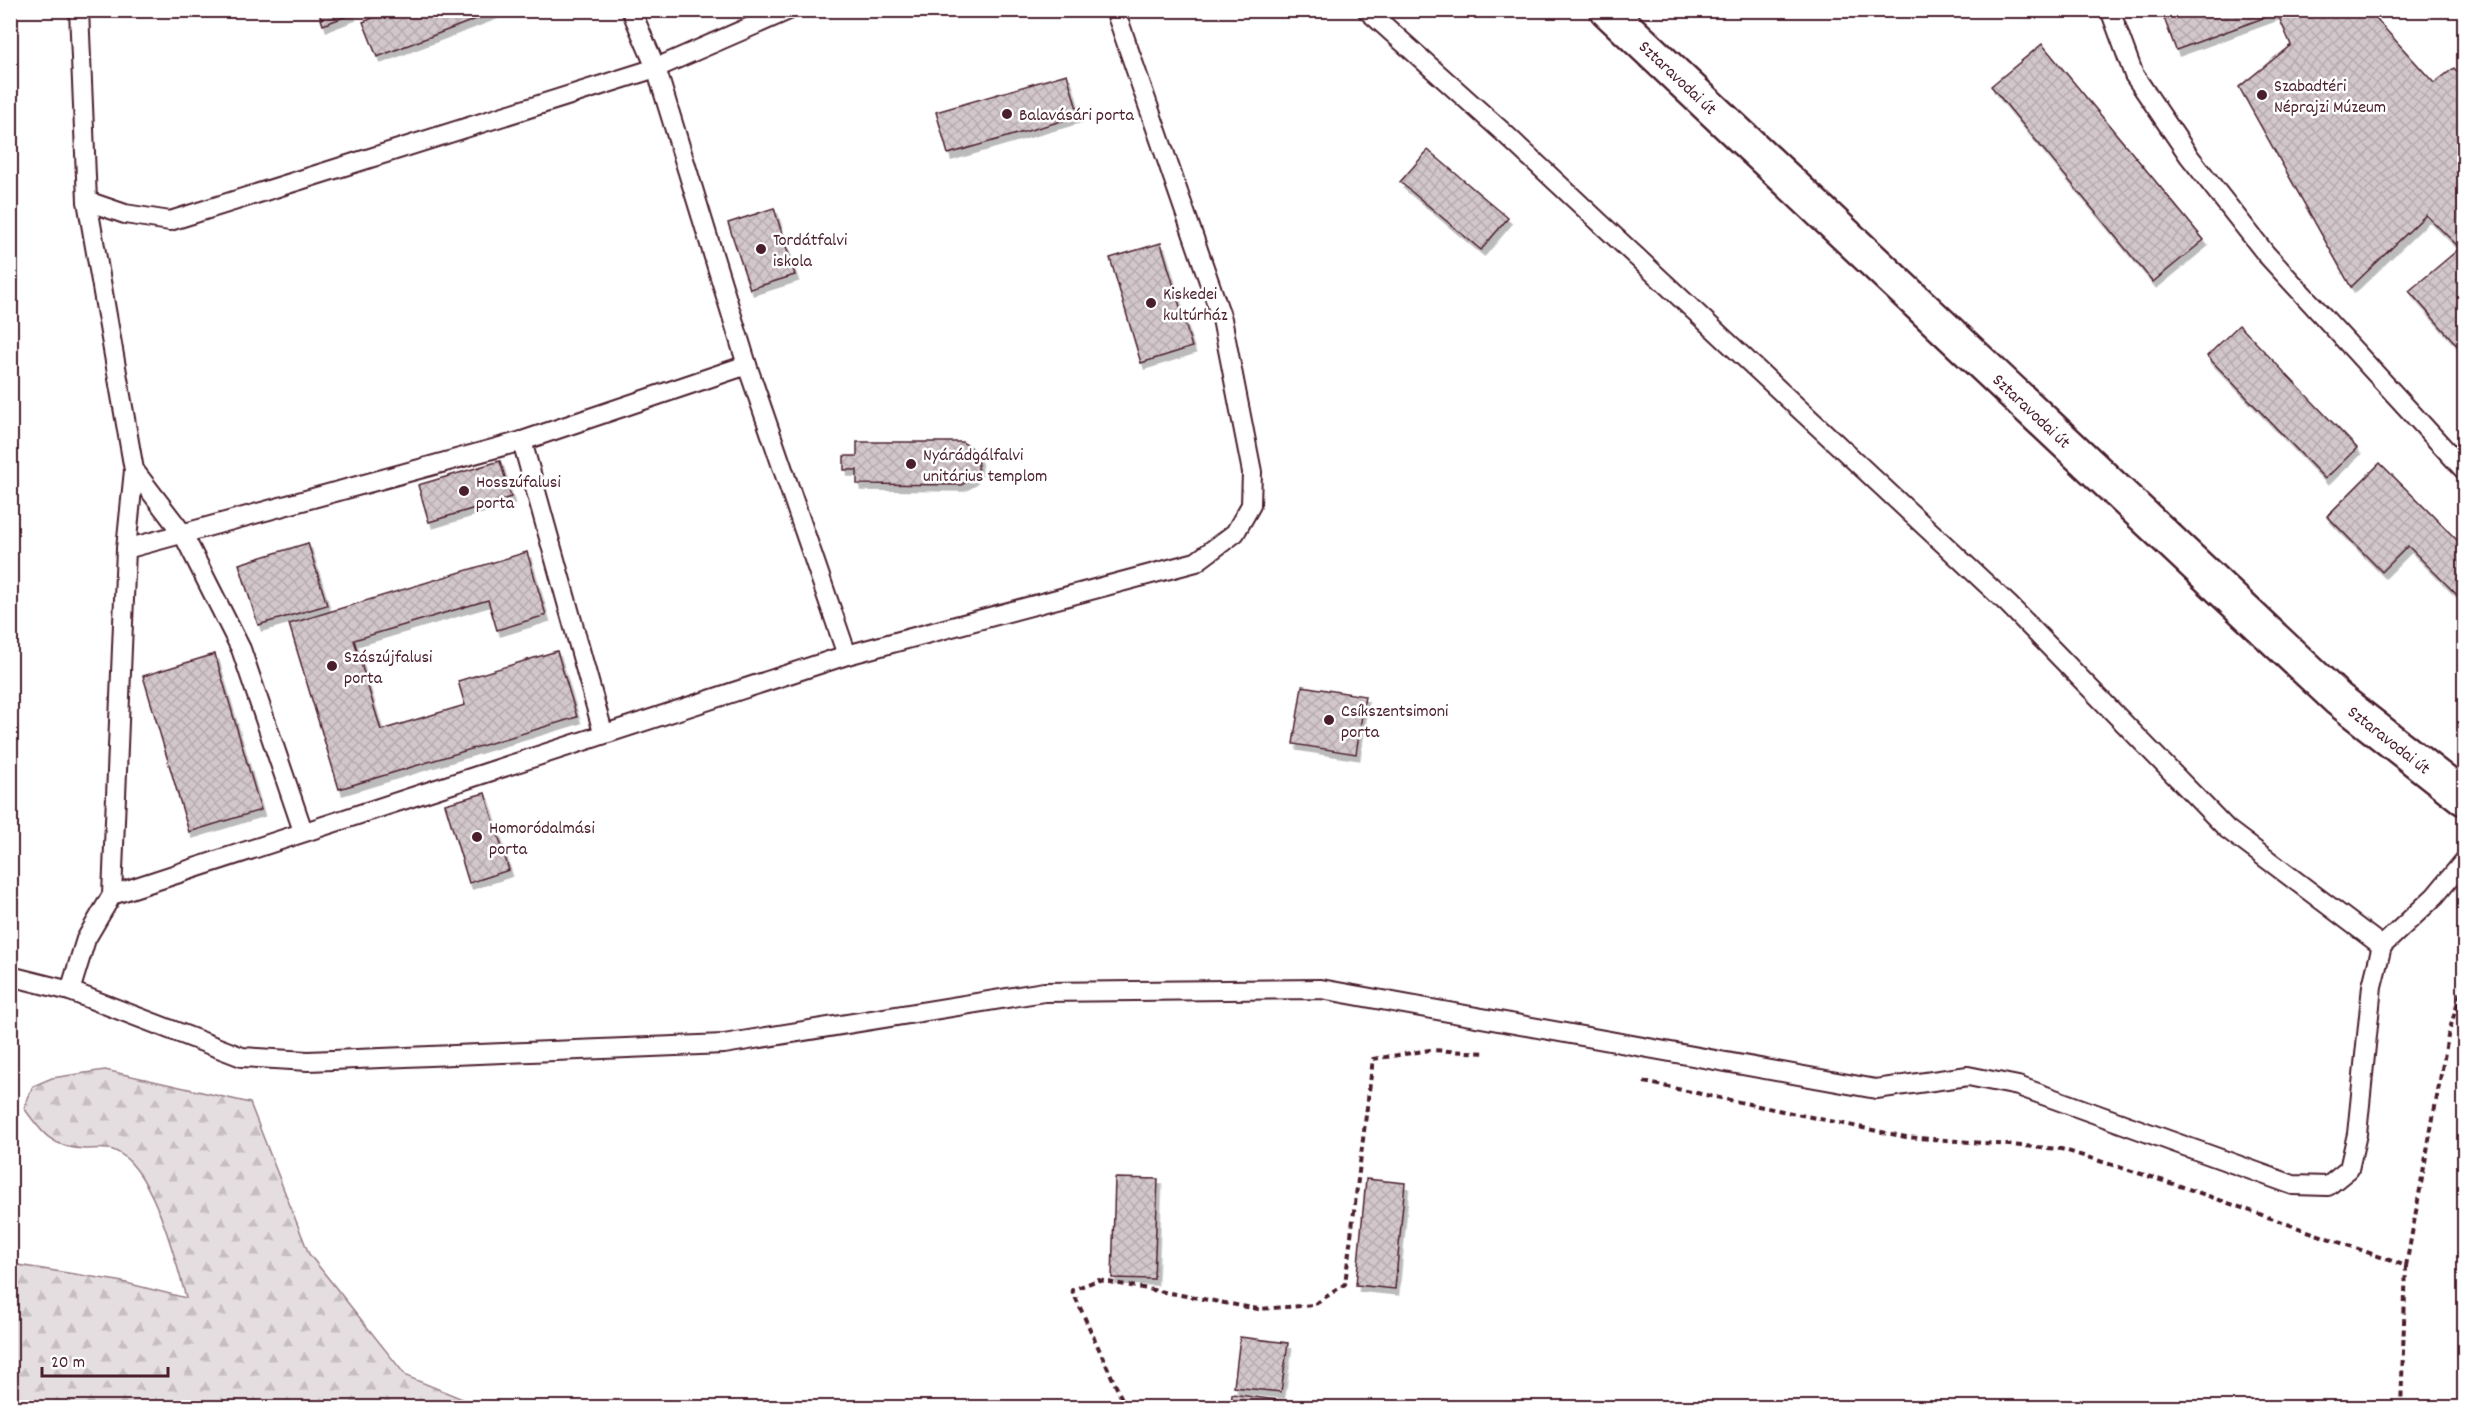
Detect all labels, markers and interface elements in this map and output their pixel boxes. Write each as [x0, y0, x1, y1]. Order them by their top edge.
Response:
street label: Sztaravodai út [1632, 36, 1722, 122]
place label: Szabadtéri Néprajzi Múzeum [2274, 75, 2386, 121]
marker: Szabadtéri Néprajzi Múzeum [2255, 88, 2269, 102]
place label: Balavásári porta [1019, 104, 1134, 129]
marker: Balavásári porta [1000, 107, 1014, 121]
place label: Tordátfalvi iskola [773, 229, 847, 275]
marker: Tordátfalvi iskola [754, 242, 768, 256]
place label: Kiskedei kultúrház [1163, 283, 1228, 329]
marker: Kiskedei kultúrház [1144, 296, 1158, 310]
street label: Sztaravodai út [1986, 369, 2075, 456]
place label: Nyárádgálfalvi unitárius templom [923, 444, 1047, 490]
marker: Nyárádgálfalvi unitárius templom [904, 457, 918, 471]
place label: Hosszúfalusi porta [476, 471, 561, 517]
marker: Hosszúfalusi porta [457, 484, 471, 498]
place label: Szászújfalusi porta [344, 646, 432, 692]
marker: Szászújfalusi porta [325, 659, 339, 673]
place label: Csíkszentsimoni porta [1341, 700, 1448, 746]
street label: Sztaravodai út [2341, 701, 2435, 782]
marker: Csíkszentsimoni porta [1322, 713, 1336, 727]
place label: Homoródalmási porta [489, 817, 595, 863]
marker: Homoródalmási porta [470, 830, 484, 844]
scale bar [42, 1340, 168, 1378]
text: 20 m [51, 1351, 85, 1376]

